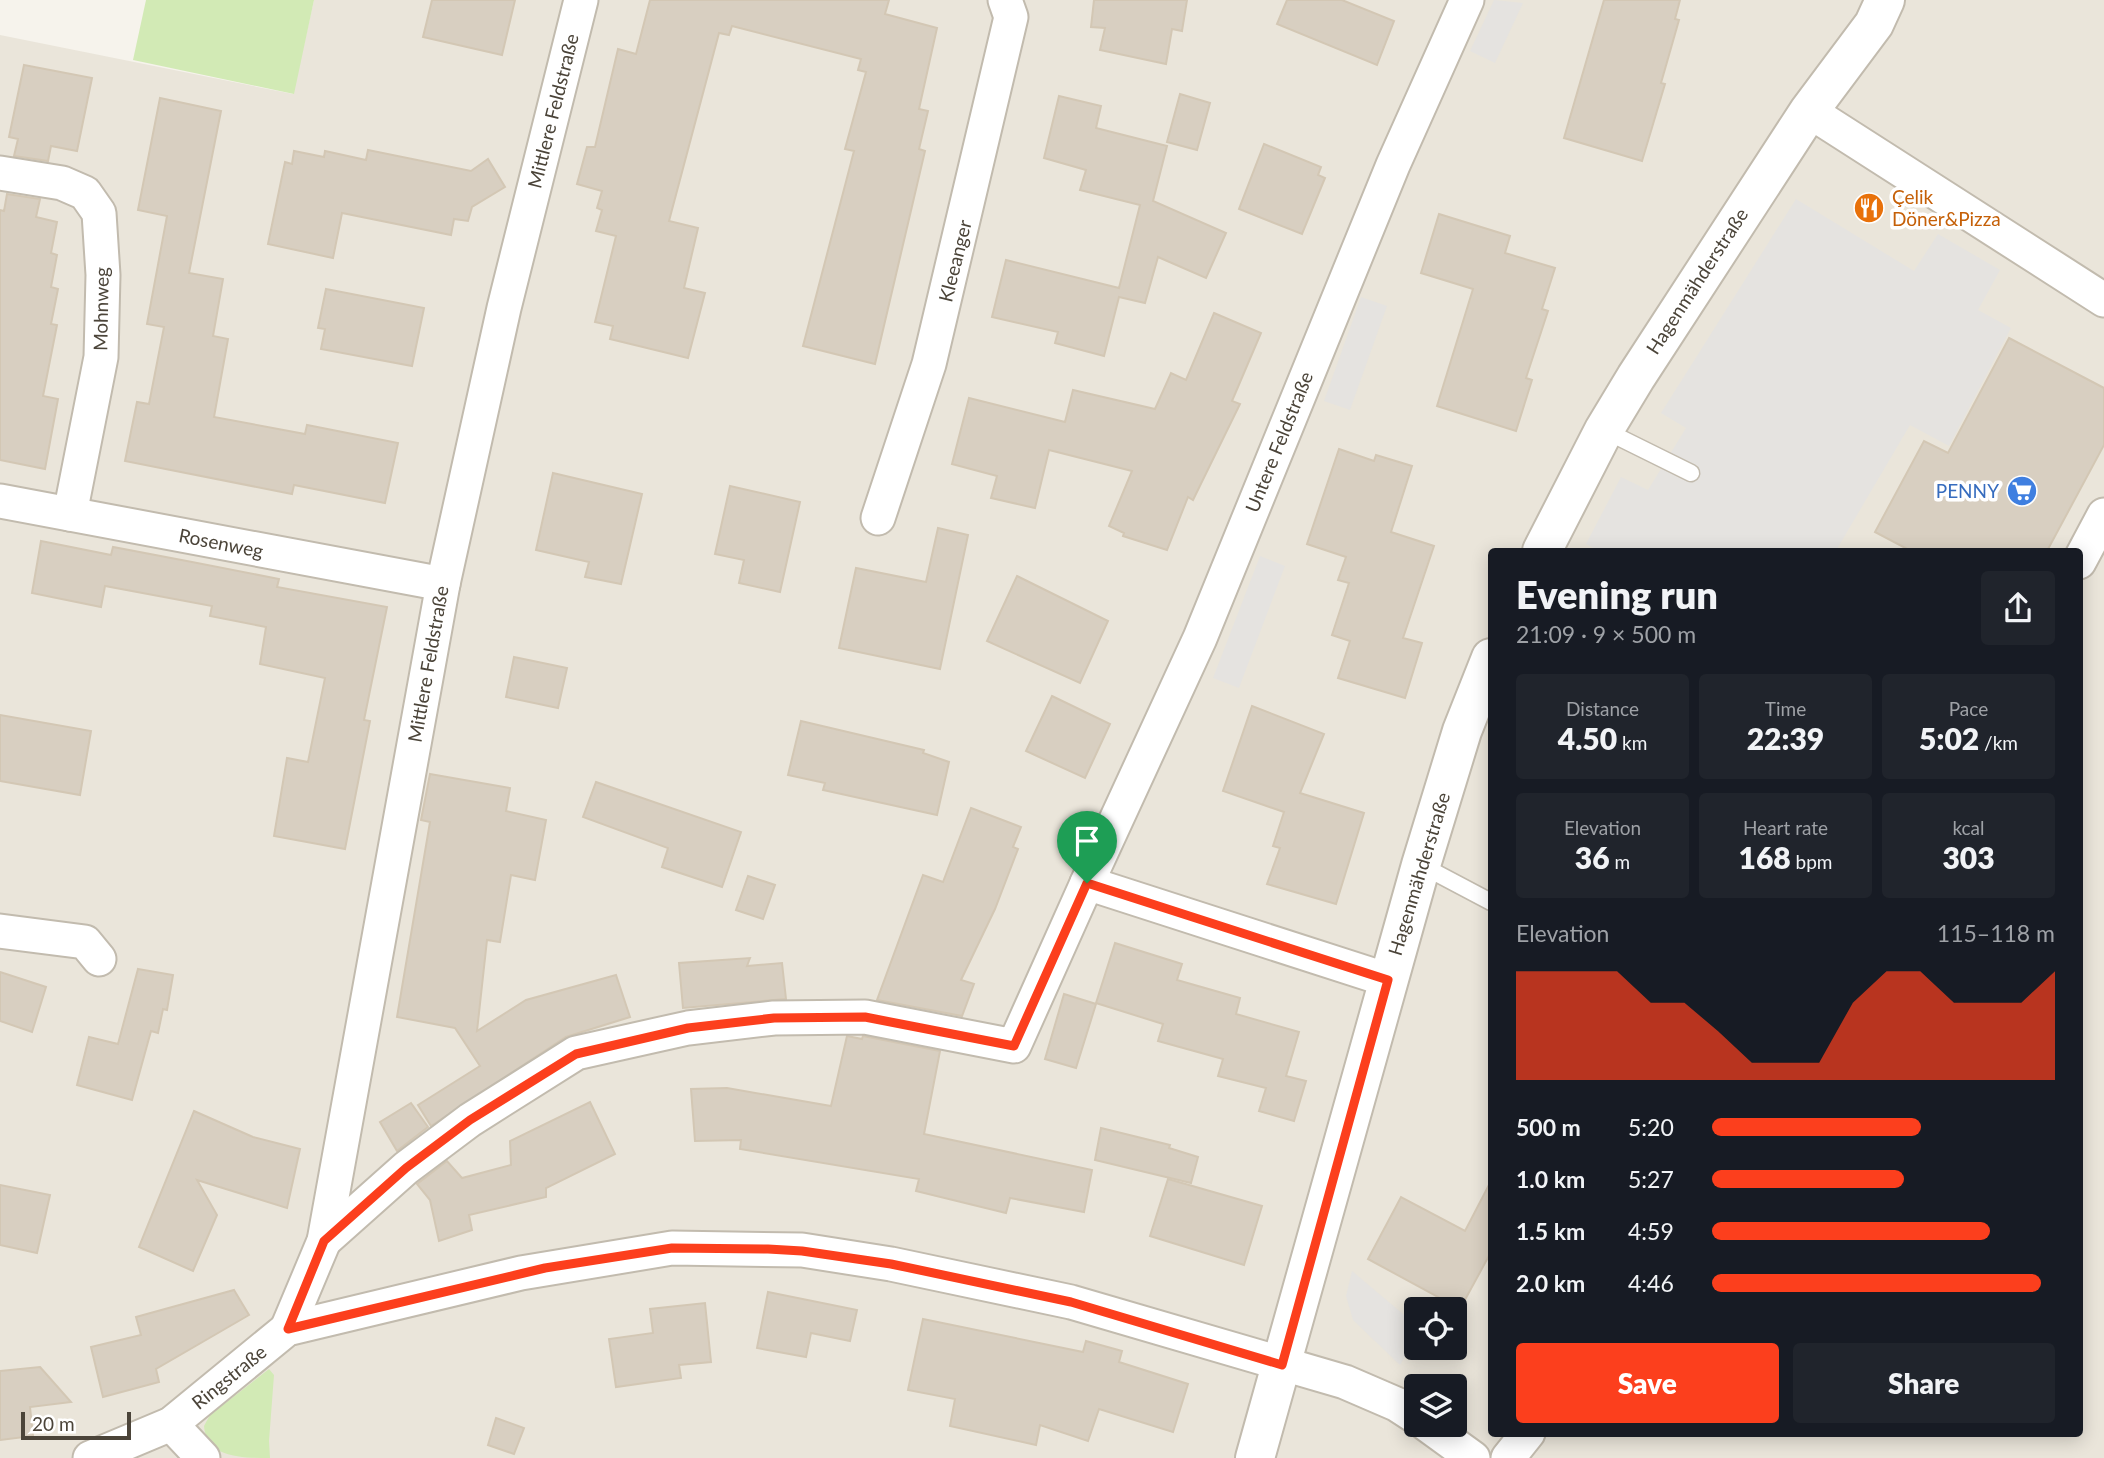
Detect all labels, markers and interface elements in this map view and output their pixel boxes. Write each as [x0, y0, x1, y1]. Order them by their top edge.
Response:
street label: Mittlere Feldstraße [522, 31, 583, 190]
place label: Çelik Döner&Pizza [1892, 185, 2001, 230]
restaurant icon: Çelik Döner&Pizza [1852, 191, 1886, 225]
street label: Hagenmähderstraße [1641, 203, 1752, 358]
street label: Kleeanger [933, 217, 976, 304]
street label: Mohnweg [88, 267, 113, 351]
street label: Untere Feldstraße [1240, 368, 1317, 516]
supermarket icon: PENNY [2005, 474, 2039, 508]
place label: PENNY [1936, 479, 1999, 502]
street label: Rosenweg [177, 523, 265, 562]
text: Evening run [1516, 571, 1718, 617]
button: share [1981, 571, 2055, 645]
street label: Mittlere Feldstraße [402, 584, 453, 744]
text: 21:09 · 9 × 500 m [1516, 620, 1696, 648]
text: Distance [1566, 697, 1639, 720]
text: Time [1765, 697, 1806, 720]
text: Pace [1949, 697, 1988, 720]
text: 4.50 [1558, 720, 1617, 756]
text: 22:39 [1747, 720, 1824, 756]
text: 5:02 [1919, 720, 1979, 756]
text: km [1617, 731, 1647, 754]
text: /km [1979, 731, 2018, 754]
street label: Hagenmähderstraße [1383, 789, 1454, 958]
pin [1057, 811, 1117, 883]
text: Elevation [1564, 816, 1641, 839]
text: Heart rate [1743, 816, 1828, 839]
text: kcal [1952, 816, 1985, 839]
icon: arrive [1068, 822, 1106, 860]
text: 36 [1575, 839, 1610, 875]
text: 168 [1739, 839, 1791, 875]
text: 303 [1942, 839, 1995, 875]
text: m [1610, 850, 1630, 873]
text: bpm [1791, 850, 1832, 873]
text: Elevation [1516, 919, 1609, 947]
text: 115–118 m [1937, 919, 2055, 947]
text: 500 m [1516, 1113, 1581, 1141]
text: 5:20 [1628, 1113, 1674, 1141]
text: 1.0 km [1516, 1165, 1585, 1193]
text: 5:27 [1628, 1165, 1674, 1193]
text: 1.5 km [1516, 1217, 1585, 1245]
text: 4:59 [1628, 1217, 1674, 1245]
text: 2.0 km [1516, 1269, 1585, 1297]
text: 4:46 [1628, 1269, 1674, 1297]
map controls [1404, 1297, 1467, 1437]
button: locate [1404, 1297, 1467, 1360]
street label: Ringstraße [187, 1340, 271, 1414]
button: Save [1516, 1343, 1779, 1423]
button: Share [1793, 1343, 2055, 1423]
button: layers [1404, 1374, 1467, 1437]
scale bar [21, 1409, 131, 1441]
text: 20 m [32, 1412, 75, 1435]

